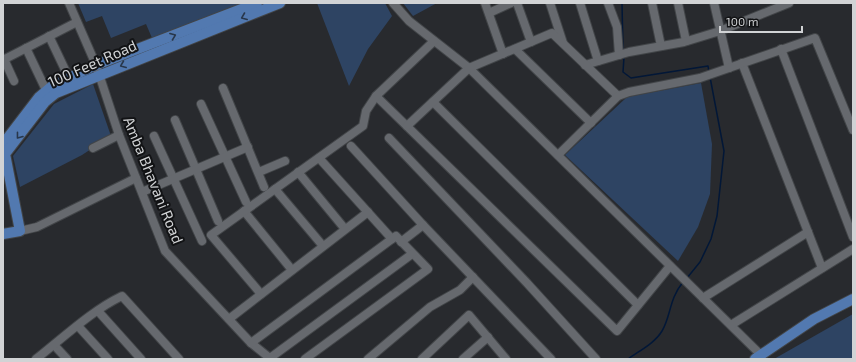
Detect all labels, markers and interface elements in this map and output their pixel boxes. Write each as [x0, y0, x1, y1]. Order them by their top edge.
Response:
scale bar [720, 8, 802, 34]
one-way arrow [240, 13, 247, 21]
text: 100 m [726, 14, 758, 28]
one-way arrow [169, 32, 176, 40]
street label: 100 Feet Road [45, 35, 139, 91]
one-way arrow [119, 60, 127, 68]
street label: Amba Bhavani Road [120, 114, 188, 246]
one-way arrow [16, 132, 23, 139]

